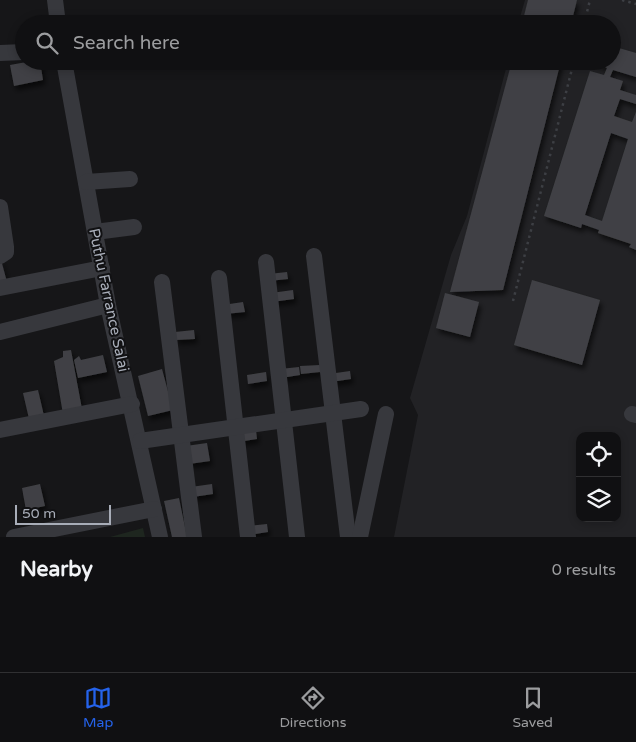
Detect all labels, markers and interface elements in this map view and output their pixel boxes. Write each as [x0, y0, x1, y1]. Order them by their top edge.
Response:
search box [15, 15, 621, 70]
icon: search [33, 29, 61, 57]
text: Search here [73, 32, 180, 54]
street label: Puthu Farrance Salai [85, 227, 133, 373]
map controls [576, 432, 621, 522]
button: locate [576, 432, 621, 477]
button: layers [576, 477, 621, 522]
scale bar [15, 502, 111, 525]
text: 50 m [22, 505, 56, 522]
text: Nearby [20, 557, 93, 582]
text: 0 results [552, 560, 616, 580]
tab: Map [83, 684, 113, 731]
tab: Directions [279, 684, 346, 731]
tab: Saved [512, 684, 553, 731]

